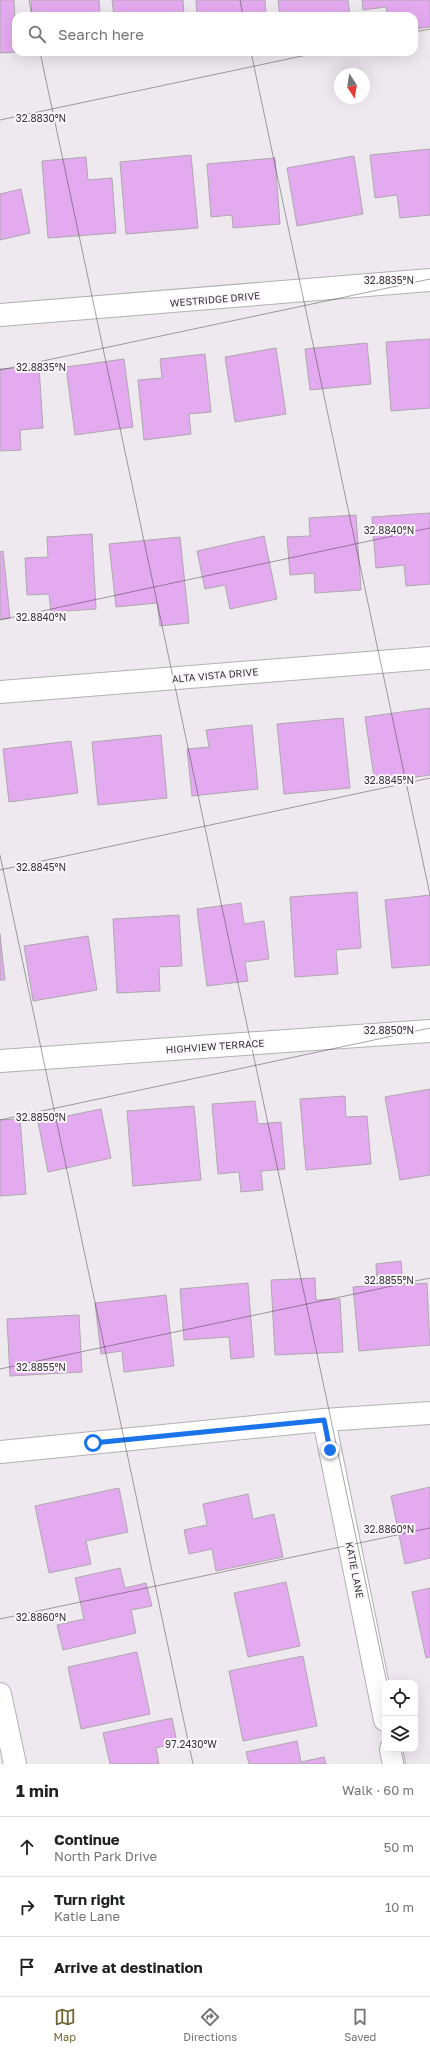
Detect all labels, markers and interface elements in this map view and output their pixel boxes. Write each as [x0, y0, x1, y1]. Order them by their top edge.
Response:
search box [12, 12, 418, 56]
icon: search [26, 23, 48, 45]
text: Search here [58, 25, 144, 43]
north arrow [334, 68, 370, 104]
text: 32.8830°N [16, 112, 66, 124]
text: 32.8835°N [364, 274, 414, 286]
street label: WESTRIDGE DRIVE [169, 289, 261, 309]
text: 32.8835°N [16, 361, 66, 373]
text: 32.8840°N [364, 524, 414, 536]
text: 32.8840°N [16, 611, 66, 623]
street label: ALTA VISTA DRIVE [171, 665, 259, 685]
text: 32.8845°N [364, 774, 414, 786]
text: 32.8845°N [16, 861, 66, 873]
text: 32.8850°N [364, 1024, 414, 1036]
street label: HIGHVIEW TERRACE [165, 1037, 265, 1055]
text: 32.8850°N [16, 1111, 66, 1123]
text: 32.8855°N [364, 1274, 414, 1286]
text: 32.8855°N [16, 1361, 66, 1373]
route start [84, 1434, 102, 1452]
route end [321, 1441, 339, 1459]
text: 32.8860°N [364, 1523, 414, 1535]
street label: KATIE LANE [344, 1541, 366, 1599]
text: 32.8860°N [16, 1611, 66, 1623]
map controls [382, 1680, 418, 1752]
button: locate [382, 1680, 418, 1716]
button: layers [382, 1716, 418, 1752]
text: 97.2430°W [165, 1738, 217, 1750]
text: 1 min [16, 1780, 59, 1801]
text: Walk · 60 m [342, 1782, 414, 1798]
text: Continue [54, 1830, 120, 1848]
icon: ahead [16, 1836, 38, 1858]
text: 50 m [384, 1839, 414, 1855]
text: North Park Drive [54, 1848, 157, 1864]
text: Turn right [54, 1890, 125, 1908]
icon: right [16, 1896, 38, 1918]
text: 10 m [385, 1899, 414, 1915]
text: Katie Lane [54, 1908, 120, 1924]
icon: arrive [16, 1956, 38, 1978]
text: Arrive at destination [54, 1958, 203, 1976]
tab: Map [54, 2006, 76, 2043]
tab: Directions [183, 2006, 237, 2043]
tab: Saved [344, 2006, 376, 2043]

